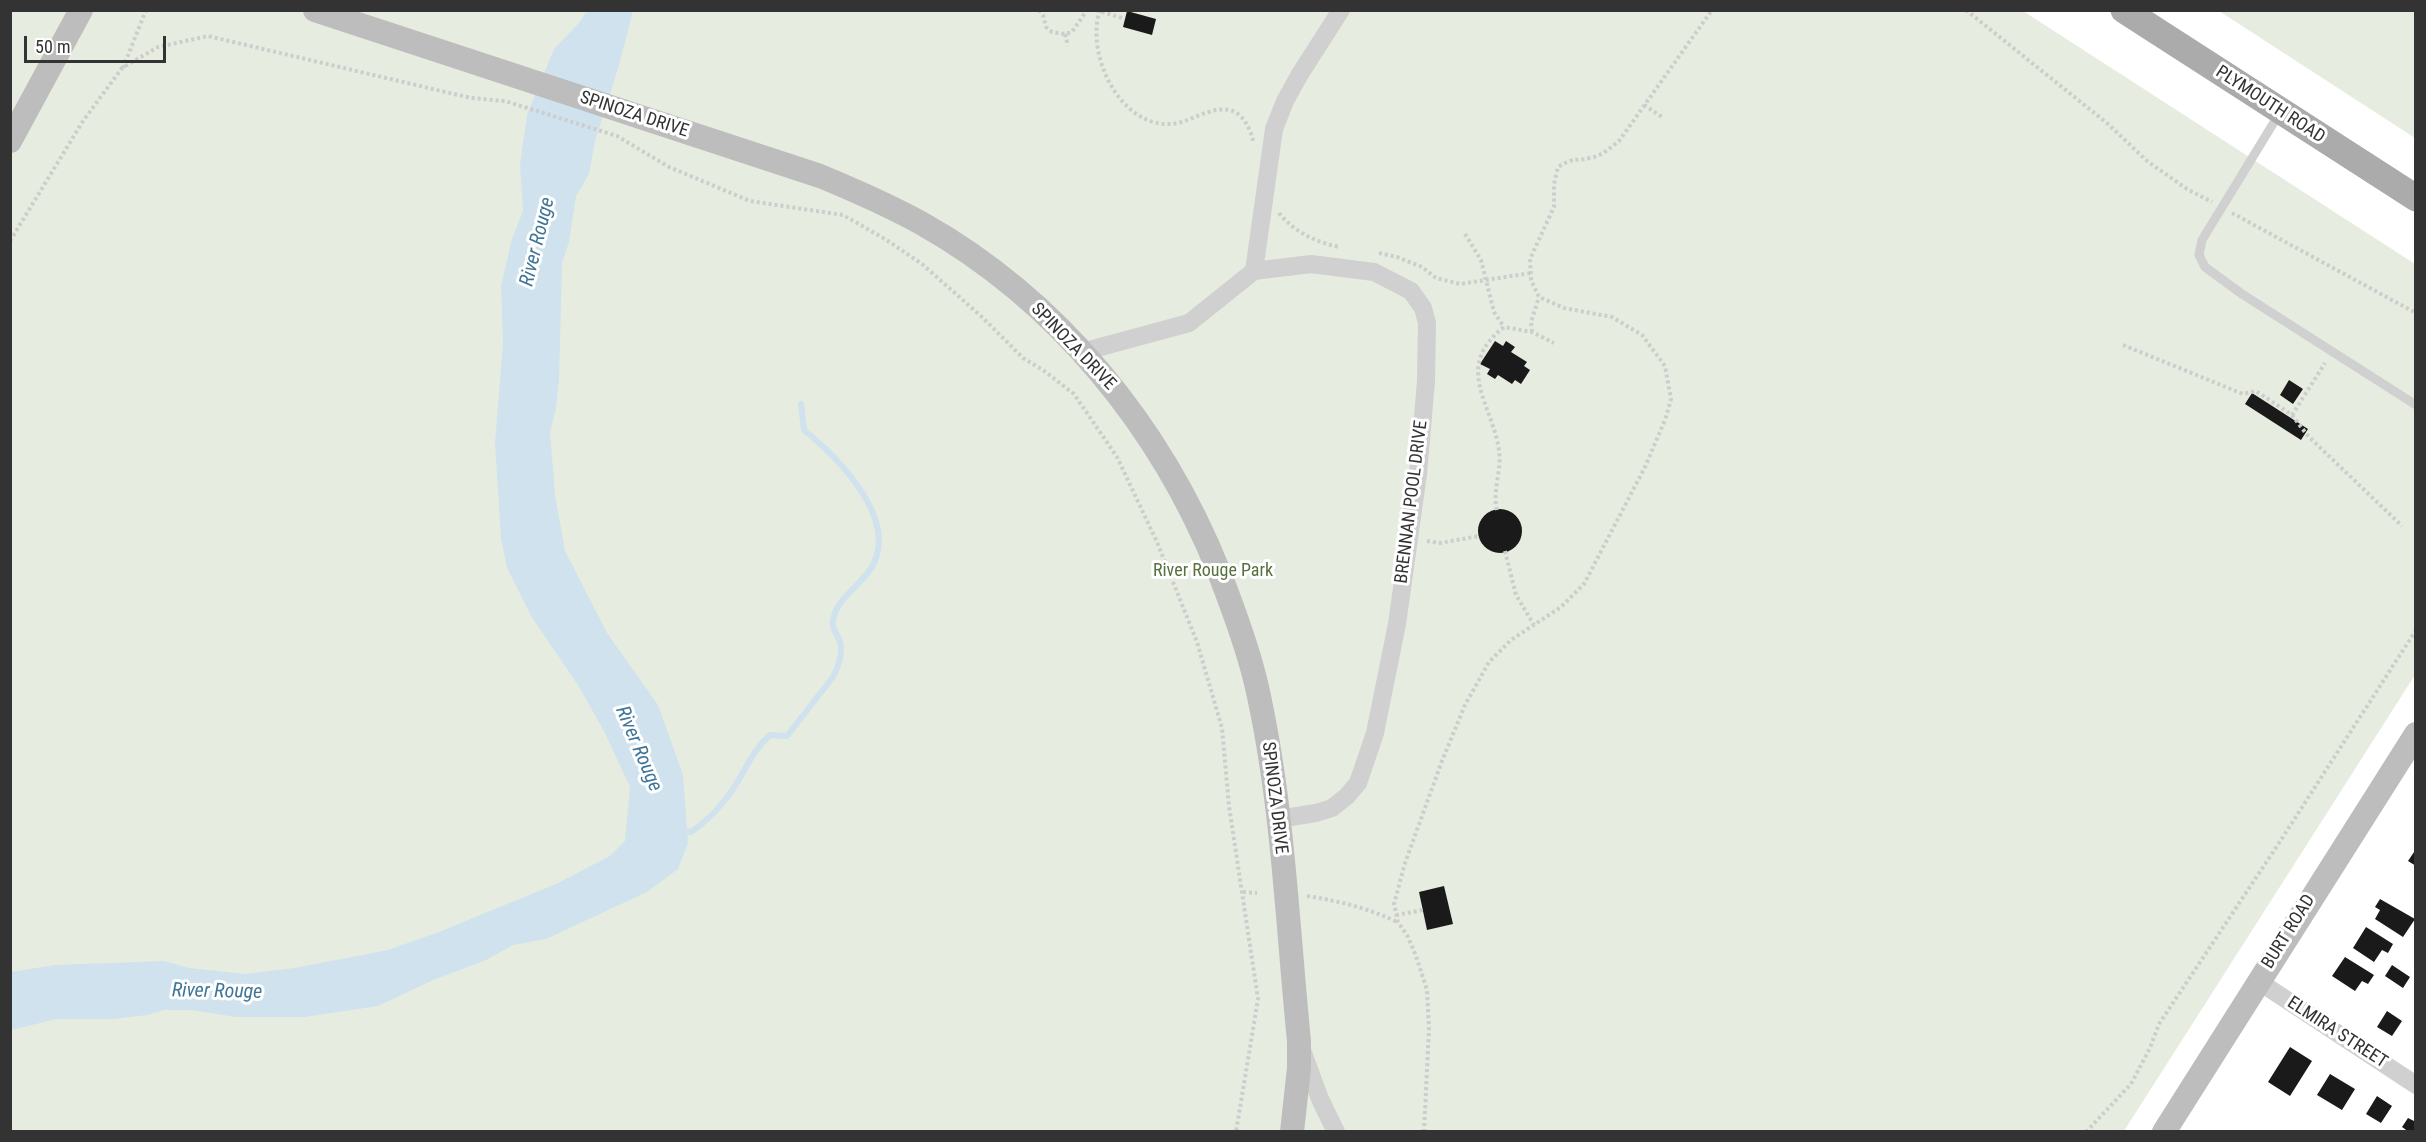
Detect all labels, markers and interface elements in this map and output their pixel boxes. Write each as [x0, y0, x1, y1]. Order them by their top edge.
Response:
scale bar [27, 24, 170, 62]
text: 50 m [35, 36, 70, 57]
street label: PLYMOUTH ROAD [2211, 62, 2329, 148]
street label: SPINOZA DRIVE [577, 87, 691, 143]
water label: River Rouge [515, 195, 561, 289]
street label: SPINOZA DRIVE [1026, 299, 1120, 395]
street label: BRENNAN POOL DRIVE [1391, 419, 1433, 585]
park label: River Rouge Park [1153, 560, 1273, 582]
water label: River Rouge [609, 703, 667, 795]
street label: SPINOZA DRIVE [1256, 741, 1292, 855]
street label: BURT ROAD [2258, 891, 2320, 973]
water label: River Rouge [172, 979, 262, 1005]
street label: ELMIRA STREET [2283, 993, 2391, 1073]

